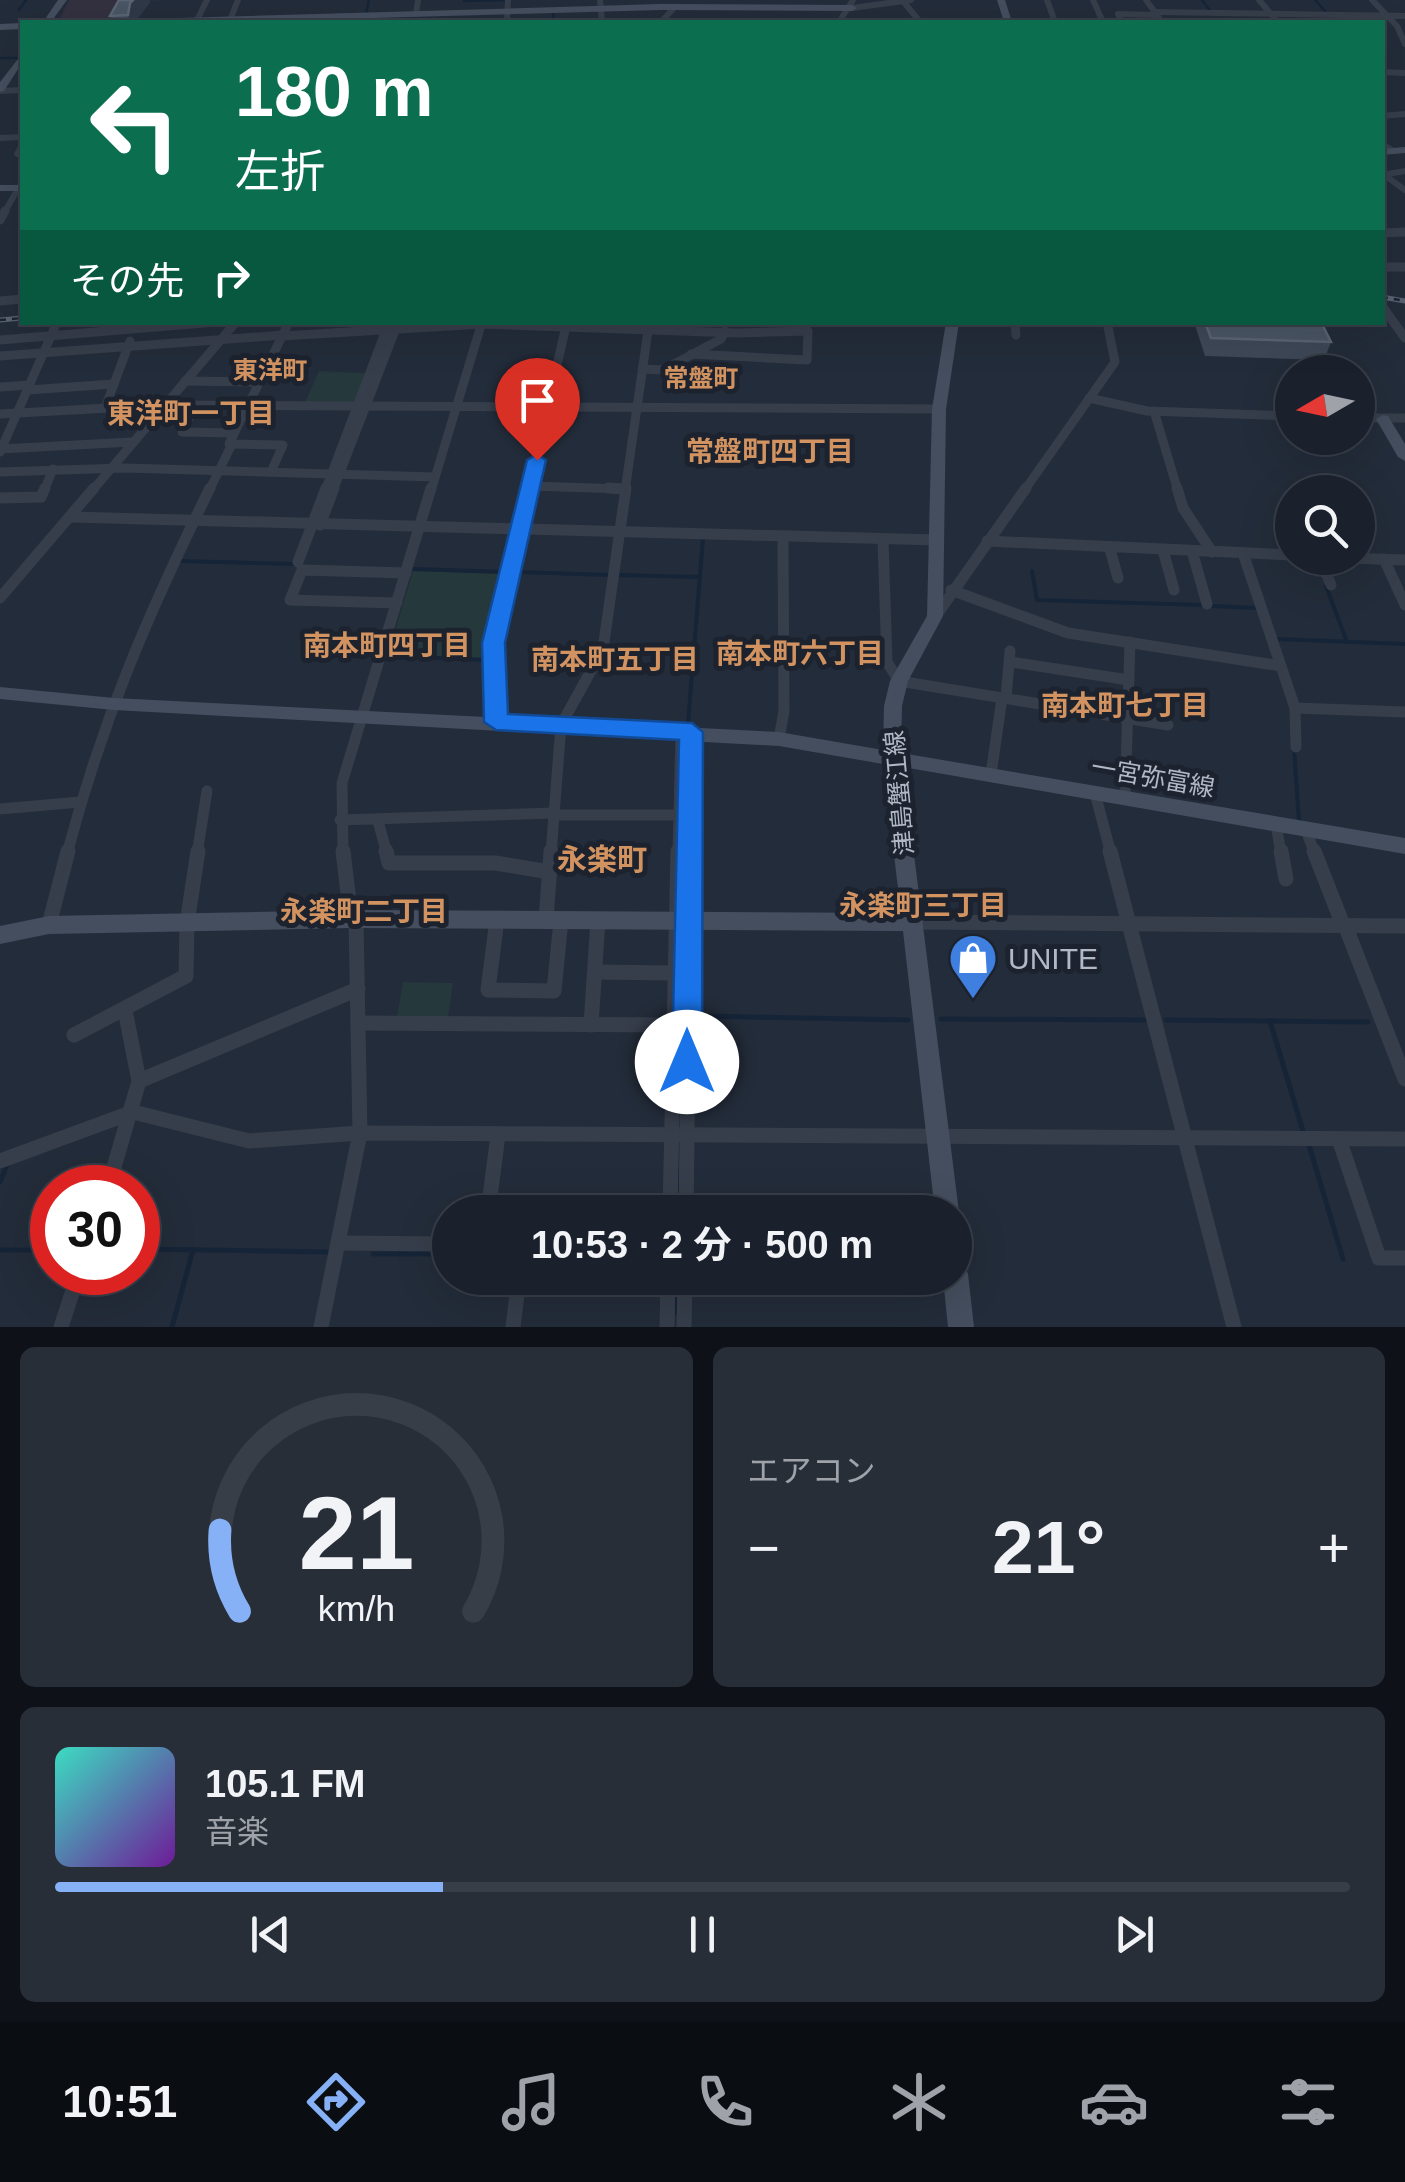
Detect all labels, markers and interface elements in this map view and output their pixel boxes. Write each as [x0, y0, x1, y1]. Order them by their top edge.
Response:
text: 180 m [235, 53, 433, 131]
icon: left [70, 60, 200, 190]
text: 左折 [235, 146, 325, 197]
icon: right [204, 250, 259, 305]
text: その先 [70, 260, 184, 302]
north arrow [1275, 355, 1375, 455]
map controls [1275, 355, 1375, 575]
district label: 東洋町 [232, 356, 308, 384]
pin [495, 358, 580, 461]
district label: 常盤町 [663, 364, 739, 392]
icon: arrive [510, 373, 565, 428]
district label: 東洋町一丁目 [107, 398, 275, 429]
district label: 常盤町四丁目 [686, 436, 854, 467]
button: search [1275, 475, 1375, 575]
district label: 南本町四丁目 [303, 630, 471, 661]
district label: 南本町六丁目 [716, 638, 884, 669]
district label: 南本町五丁目 [531, 644, 699, 675]
district label: 南本町七丁目 [1041, 690, 1209, 721]
street label: 津島蟹江線 [880, 730, 918, 856]
street label: 一宮弥富線 [1089, 752, 1217, 802]
district label: 永楽町 [557, 843, 647, 876]
district label: 永楽町三丁目 [839, 890, 1007, 921]
district label: 永楽町二丁目 [280, 896, 448, 927]
shop icon: UNITE [947, 932, 999, 1000]
place label: UNITE [1008, 942, 1098, 975]
position arrow [635, 1010, 739, 1114]
speed limit sign: 30 [30, 1165, 160, 1295]
text: 10:53 · 2 分 · 500 m [531, 1224, 873, 1266]
text: エアコン [748, 1453, 876, 1489]
text: 21 [298, 1475, 414, 1591]
text: 21° [992, 1505, 1105, 1589]
text: − [748, 1517, 780, 1579]
text: + [1318, 1517, 1350, 1579]
text: km/h [318, 1589, 395, 1629]
text: 105.1 FM [205, 1763, 366, 1805]
text: 音楽 [205, 1814, 269, 1850]
icon: previous [243, 1907, 298, 1962]
icon: pause [675, 1907, 730, 1962]
icon: next [1107, 1907, 1162, 1962]
icon: directions [301, 2067, 371, 2137]
icon: music [496, 2067, 566, 2137]
icon: phone [690, 2067, 760, 2137]
icon: climate [884, 2067, 954, 2137]
icon: car [1079, 2067, 1149, 2137]
icon: filters [1273, 2067, 1343, 2137]
text: 10:51 [62, 2076, 177, 2127]

